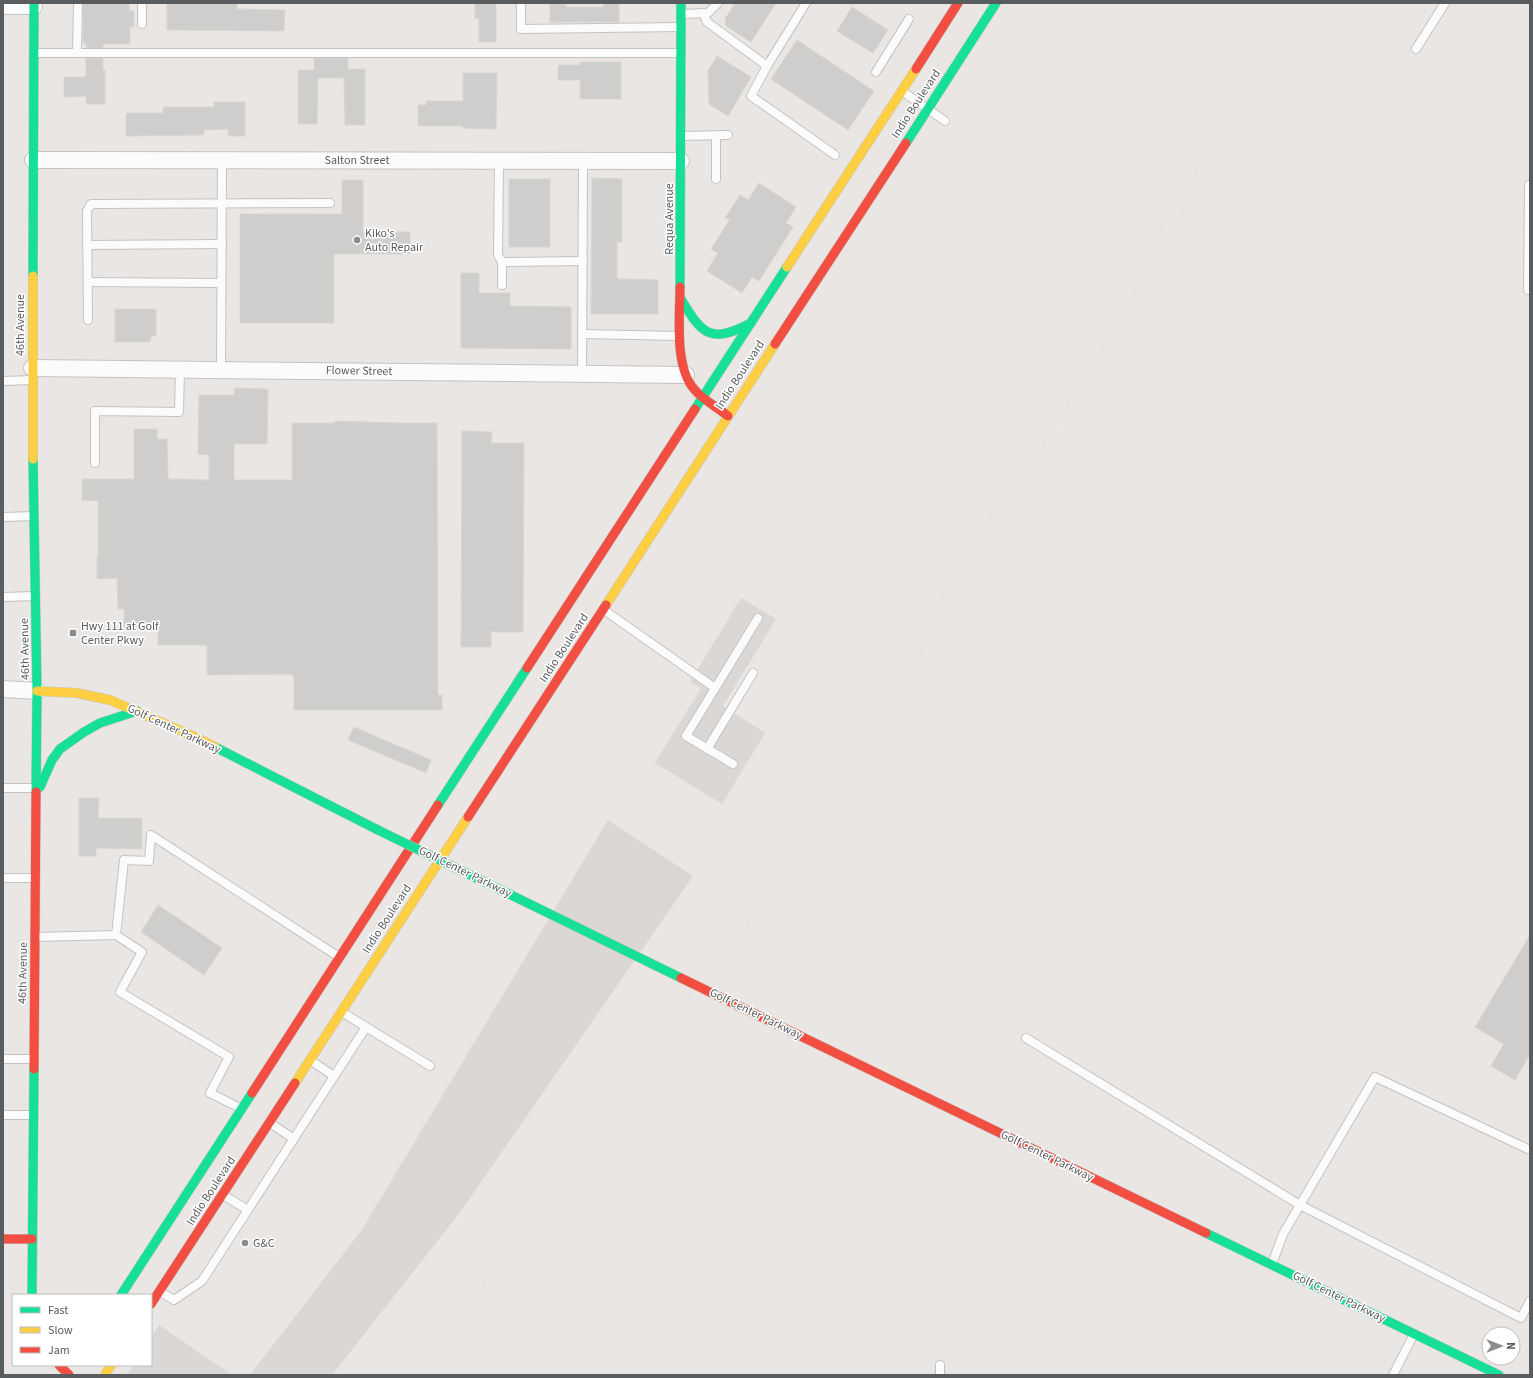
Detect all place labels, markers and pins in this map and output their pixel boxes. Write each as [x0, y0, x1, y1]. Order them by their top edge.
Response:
place label: Kiko's Auto Repair [365, 225, 424, 256]
marker: Kiko's Auto Repair [352, 235, 362, 245]
place label: Hwy 111 at Golf Center Pkwy [81, 618, 159, 649]
marker: Hwy 111 at Golf Center Pkwy [68, 628, 78, 638]
place label: G&C [253, 1235, 275, 1252]
marker: G&C [240, 1238, 250, 1248]

